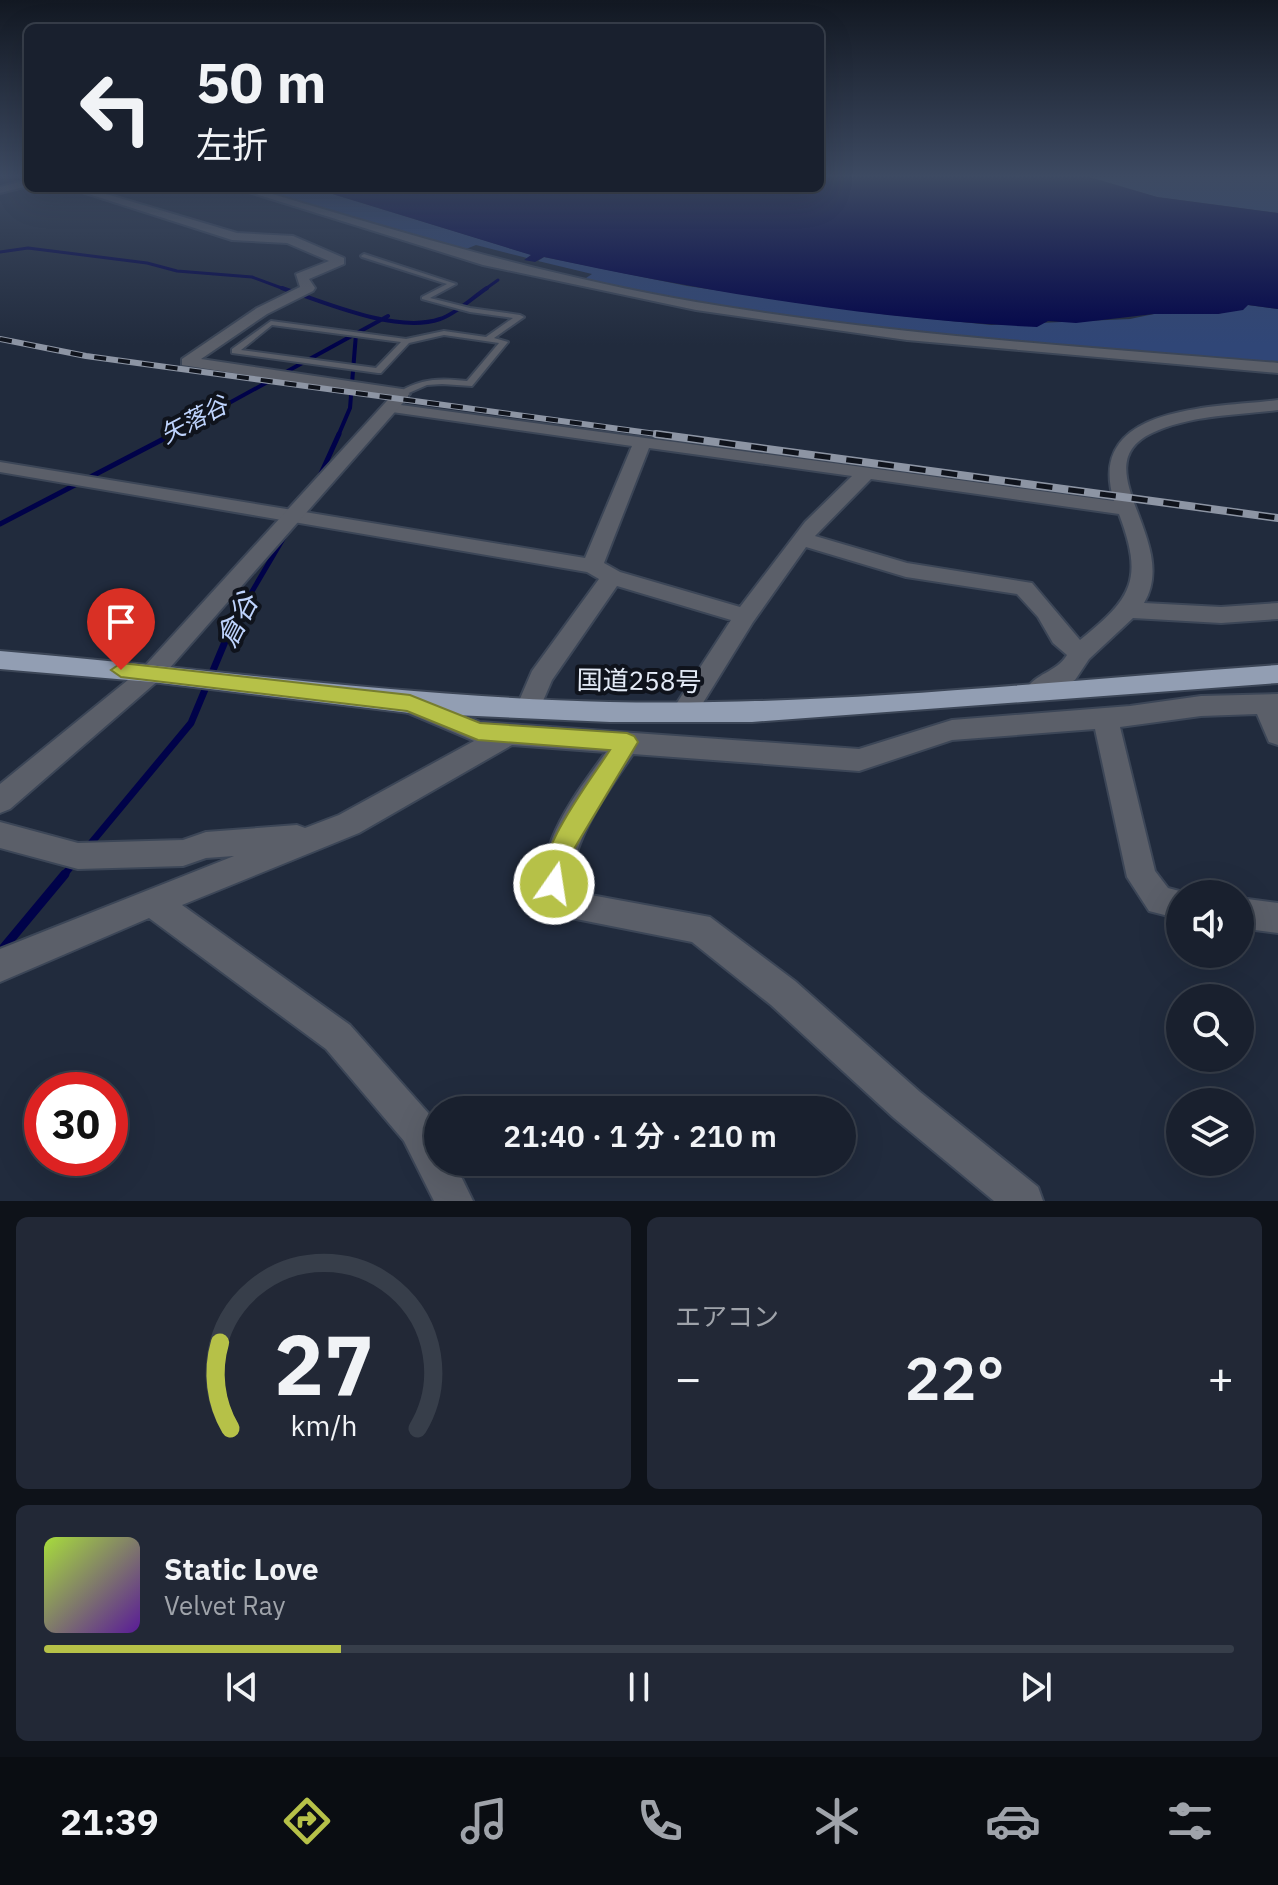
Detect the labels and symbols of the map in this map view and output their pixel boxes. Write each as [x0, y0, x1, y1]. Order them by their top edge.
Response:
water label: 矢落谷 [154, 387, 235, 450]
water label: 倉谷 [207, 585, 267, 653]
pin [87, 588, 155, 670]
street label: 国道258号 [576, 662, 702, 698]
position arrow [512, 842, 596, 926]
speed limit sign: 30 [24, 1072, 128, 1176]

